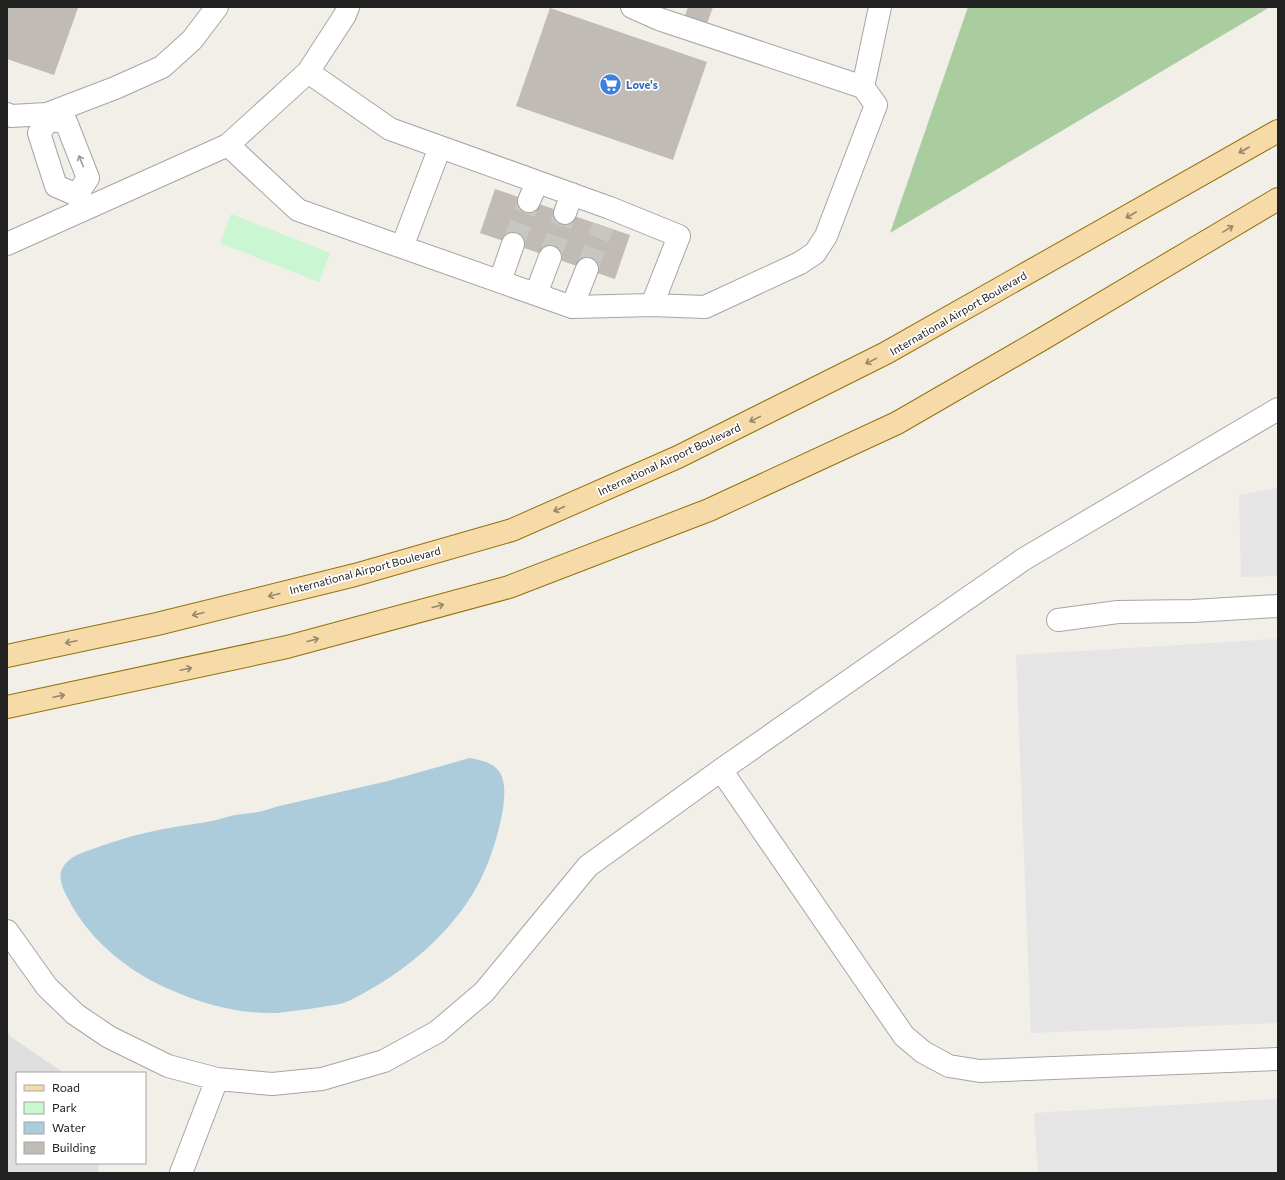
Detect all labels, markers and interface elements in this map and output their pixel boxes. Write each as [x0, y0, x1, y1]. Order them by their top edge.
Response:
supermarket icon: Love's [598, 71, 624, 97]
place label: Love's [626, 78, 658, 91]
one-way arrow [1238, 147, 1250, 155]
one-way arrow [77, 155, 85, 167]
one-way arrow [1125, 211, 1137, 219]
one-way arrow [1222, 224, 1234, 232]
street label: International Airport Boulevard [887, 268, 1029, 358]
one-way arrow [866, 358, 878, 365]
one-way arrow [749, 416, 761, 423]
street label: International Airport Boulevard [596, 420, 742, 498]
one-way arrow [554, 506, 566, 513]
street label: International Airport Boulevard [288, 544, 442, 596]
one-way arrow [268, 591, 281, 599]
one-way arrow [431, 602, 444, 609]
one-way arrow [192, 610, 205, 618]
one-way arrow [306, 636, 319, 643]
one-way arrow [65, 639, 78, 647]
one-way arrow [179, 664, 192, 672]
one-way arrow [52, 691, 65, 699]
legend [16, 1072, 146, 1164]
text: Road [52, 1080, 80, 1094]
text: Park [52, 1100, 78, 1114]
text: Water [52, 1120, 86, 1134]
text: Building [52, 1140, 96, 1154]

